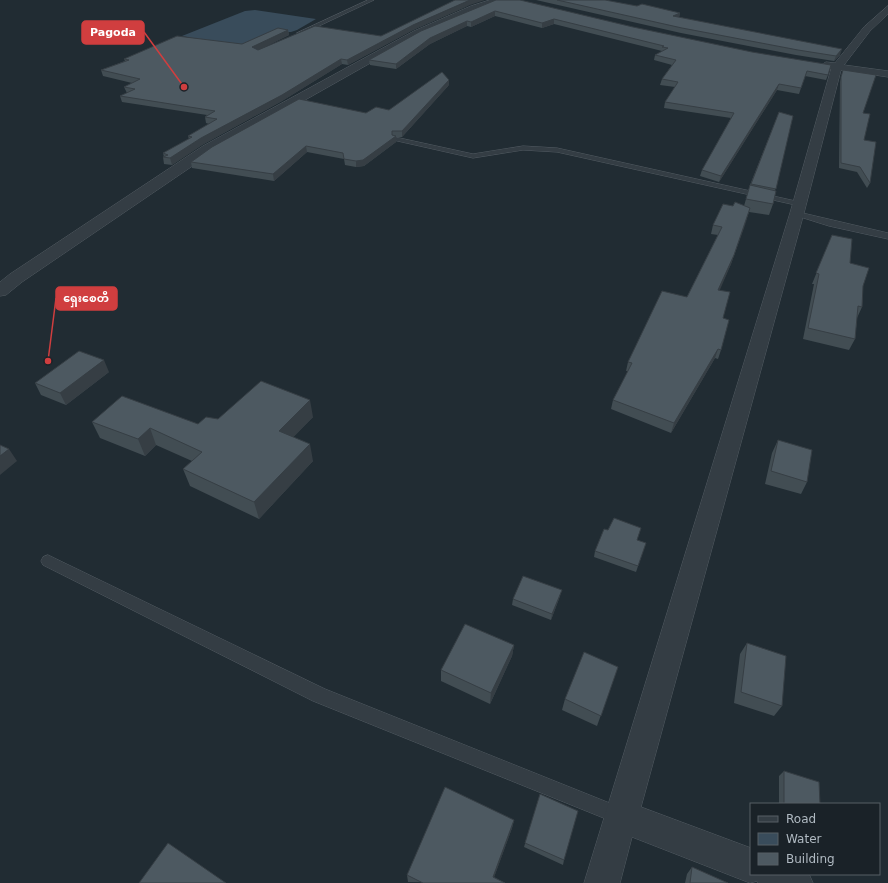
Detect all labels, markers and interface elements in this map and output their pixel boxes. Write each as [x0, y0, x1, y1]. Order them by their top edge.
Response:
callout: Pagoda [82, 21, 144, 44]
text: Pagoda [90, 26, 136, 39]
callout: ရှေးစေတီ [56, 287, 117, 310]
text: ရှေးစေတီ [63, 291, 109, 308]
legend [750, 803, 880, 875]
text: Road [786, 812, 816, 826]
text: Water [786, 832, 822, 846]
text: Building [786, 852, 835, 866]

